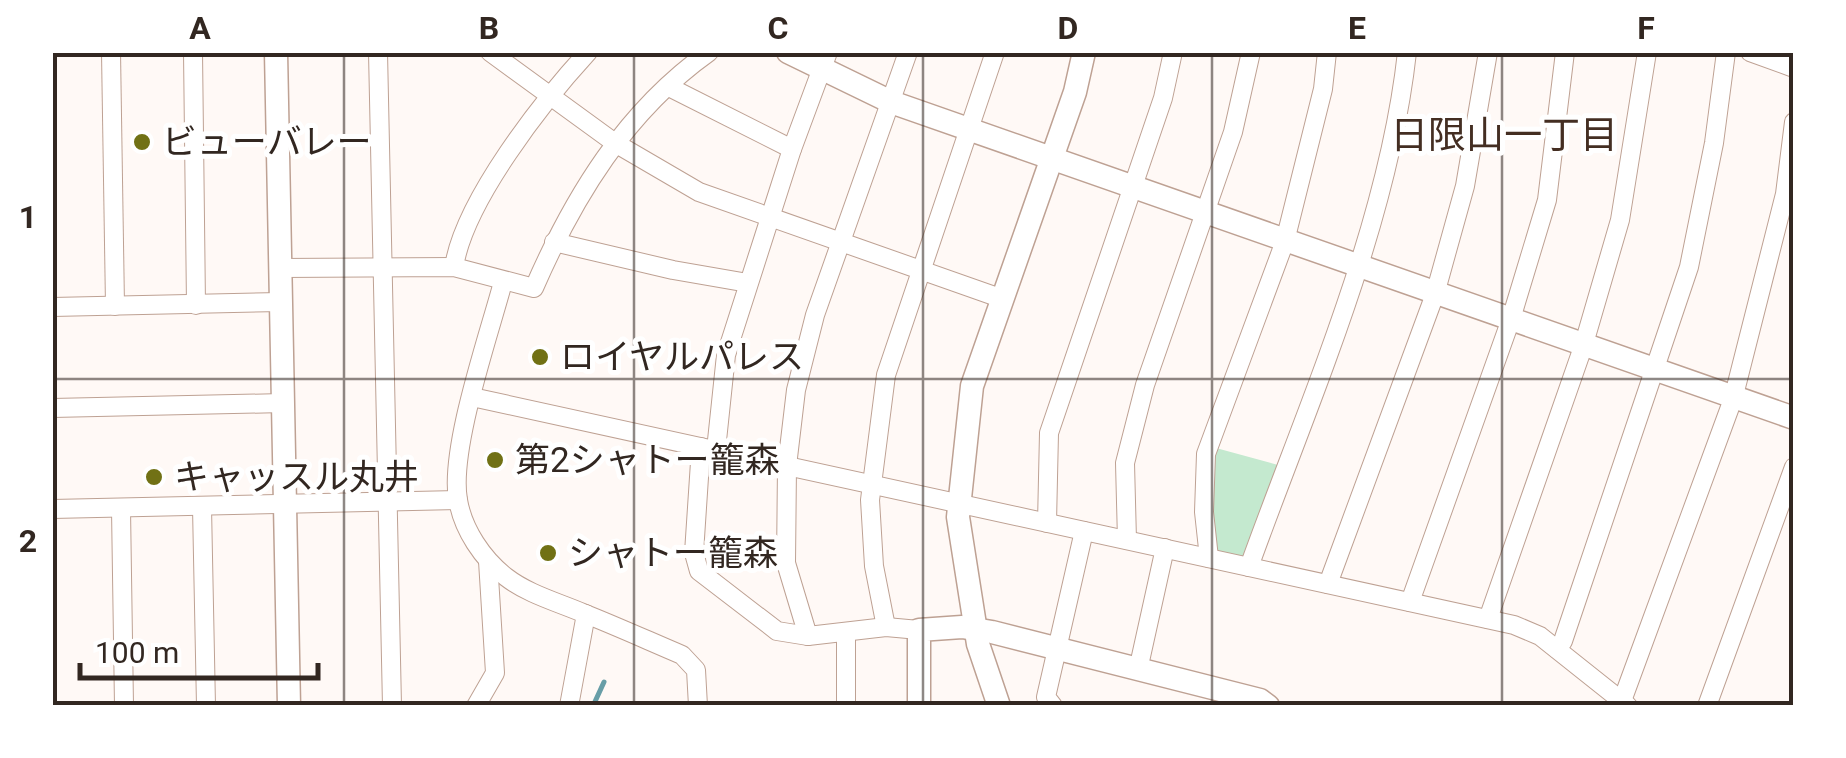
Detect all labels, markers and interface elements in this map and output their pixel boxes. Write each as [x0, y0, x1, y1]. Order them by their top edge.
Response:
text: A [189, 9, 211, 47]
text: B [479, 9, 499, 47]
text: C [768, 9, 788, 47]
text: D [1058, 9, 1078, 47]
text: E [1348, 9, 1366, 47]
text: F [1637, 9, 1655, 47]
district label: 日限山一丁目 [1390, 113, 1618, 157]
place label: ビューバレー [162, 122, 372, 163]
marker: ビューバレー [131, 131, 153, 153]
text: 1 [19, 198, 37, 236]
place label: ロイヤルパレス [560, 337, 804, 378]
marker: ロイヤルパレス [529, 346, 551, 368]
place label: 第2シャトー籠森 [515, 440, 780, 481]
marker: 第2シャトー籠森 [484, 449, 506, 471]
place label: キャッスル丸井 [174, 457, 419, 498]
marker: キャッスル丸井 [143, 466, 165, 488]
text: 2 [19, 522, 37, 560]
place label: シャトー籠森 [568, 533, 778, 574]
marker: シャトー籠森 [537, 542, 559, 564]
scale bar [80, 618, 318, 680]
text: 100 m [95, 635, 179, 670]

